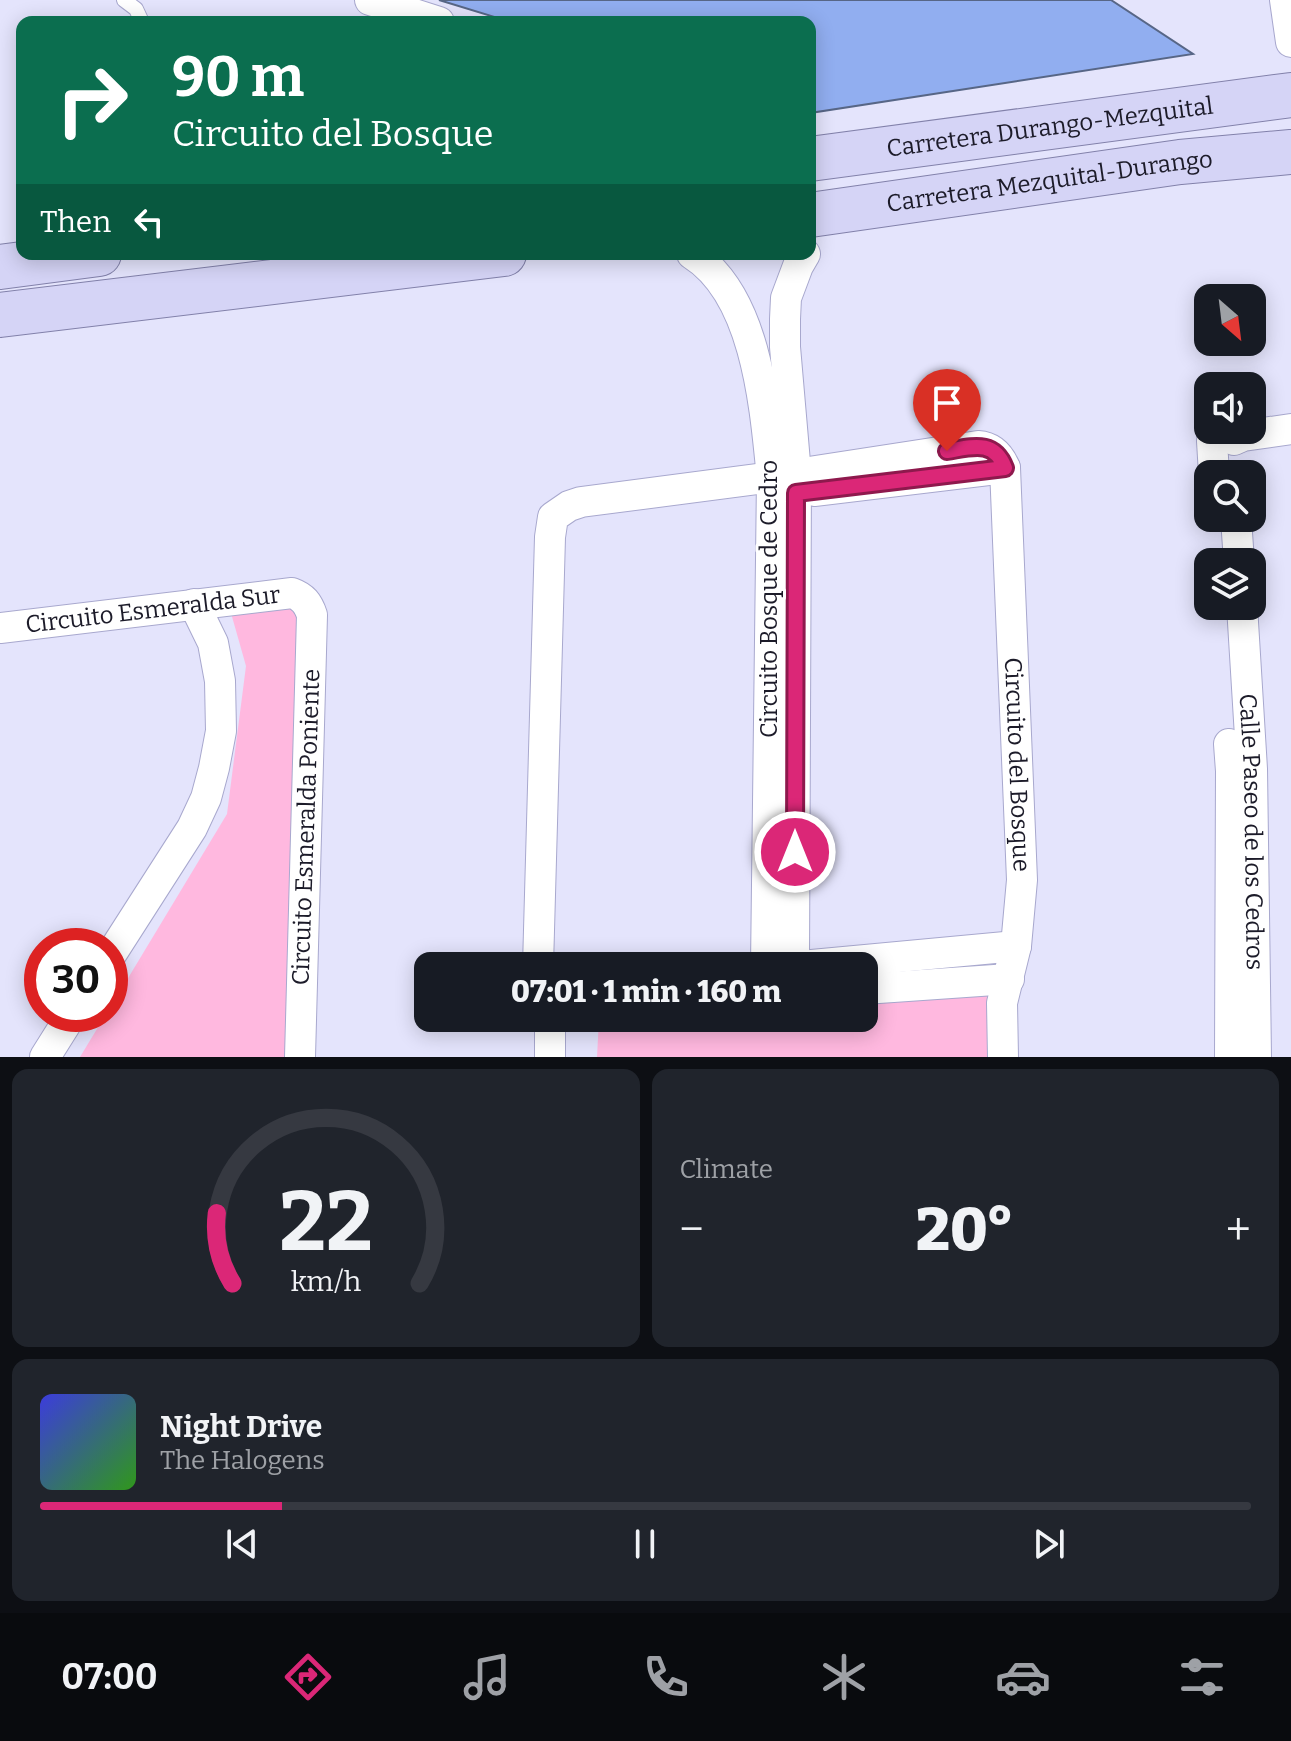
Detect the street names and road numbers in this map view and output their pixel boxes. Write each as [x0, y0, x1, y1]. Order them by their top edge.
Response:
street label: Carretera Durango-Mezquital [885, 91, 1215, 163]
street label: Carretera Mezquital-Durango [885, 145, 1214, 218]
street label: Circuito Bosque de Cedro [755, 460, 783, 738]
street label: Circuito Esmeralda Sur [24, 580, 282, 639]
street label: Circuito del Bosque [999, 657, 1036, 872]
street label: Circuito Esmeralda Poniente [286, 668, 326, 986]
street label: Calle Paseo de los Cedros [1233, 693, 1269, 970]

